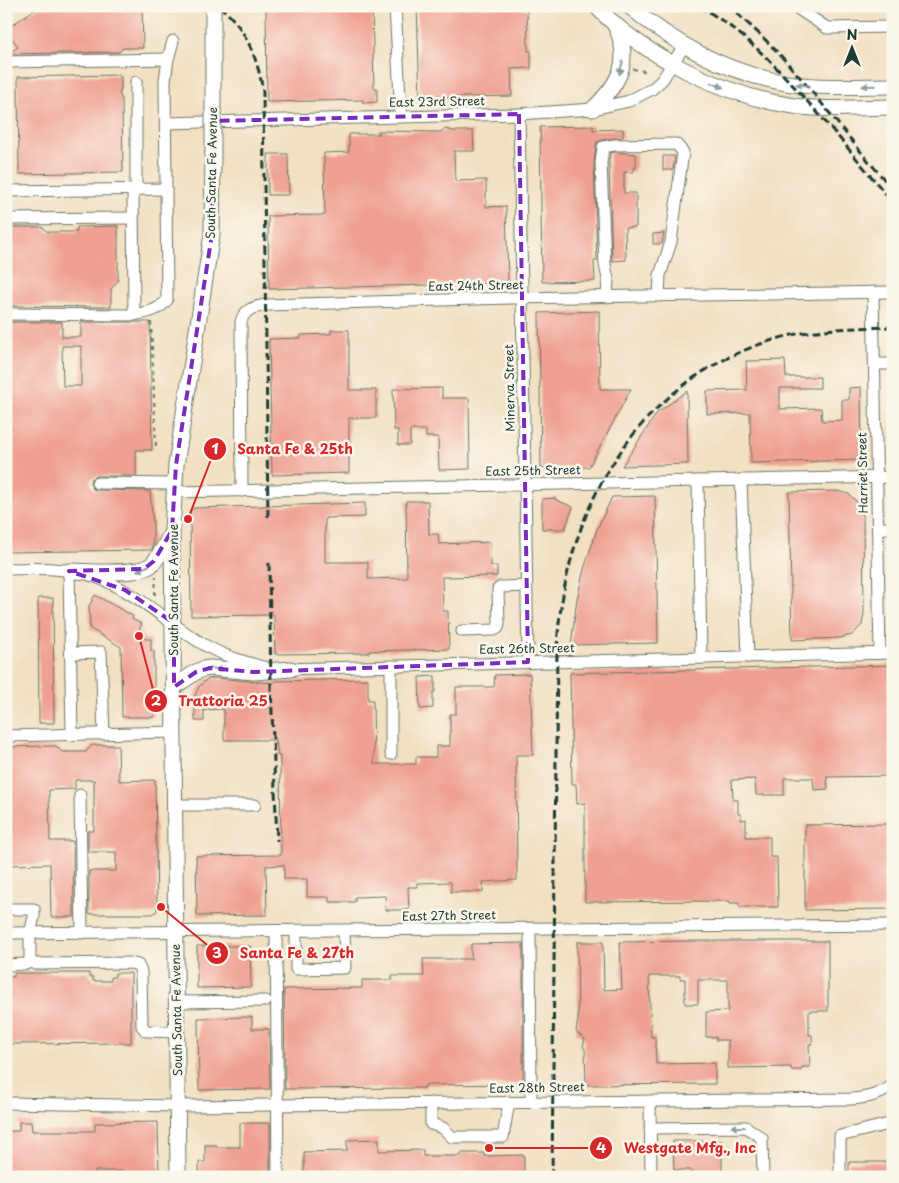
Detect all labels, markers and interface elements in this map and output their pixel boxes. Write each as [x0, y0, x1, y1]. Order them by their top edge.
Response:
north arrow [826, 22, 876, 72]
text: N [846, 24, 858, 45]
one-way arrow [617, 61, 625, 76]
one-way arrow [794, 81, 810, 89]
one-way arrow [710, 82, 725, 89]
one-way arrow [861, 82, 877, 90]
street label: East 23rd Street [389, 91, 485, 111]
street label: South Santa Fe Avenue [201, 107, 221, 239]
street label: East 24th Street [428, 275, 524, 295]
street label: Minerva Street [499, 344, 519, 432]
street label: Harriet Street [852, 432, 872, 514]
callout: Santa Fe & 25th [202, 435, 364, 464]
text: 1 [211, 436, 219, 459]
text: Santa Fe & 25th [237, 438, 353, 459]
street label: East 25th Street [485, 460, 581, 480]
street label: South Santa Fe Avenue [164, 524, 182, 656]
one-way arrow [136, 564, 150, 572]
street label: East 26th Street [479, 638, 575, 658]
one-way arrow [210, 665, 226, 673]
callout: Trattoria 25 [144, 686, 278, 715]
text: 2 [151, 688, 162, 711]
text: Trattoria 25 [178, 690, 268, 711]
street label: East 27th Street [402, 905, 496, 925]
callout: Santa Fe & 27th [205, 938, 365, 967]
text: 3 [212, 940, 222, 963]
text: Santa Fe & 27th [240, 942, 354, 963]
street label: South Santa Fe Avenue [166, 944, 186, 1076]
street label: East 28th Street [489, 1077, 585, 1097]
one-way arrow [730, 1123, 746, 1131]
callout: Westgate Mfg., Inc [589, 1133, 766, 1162]
text: 4 [596, 1135, 606, 1158]
text: Westgate Mfg., Inc [624, 1137, 756, 1158]

